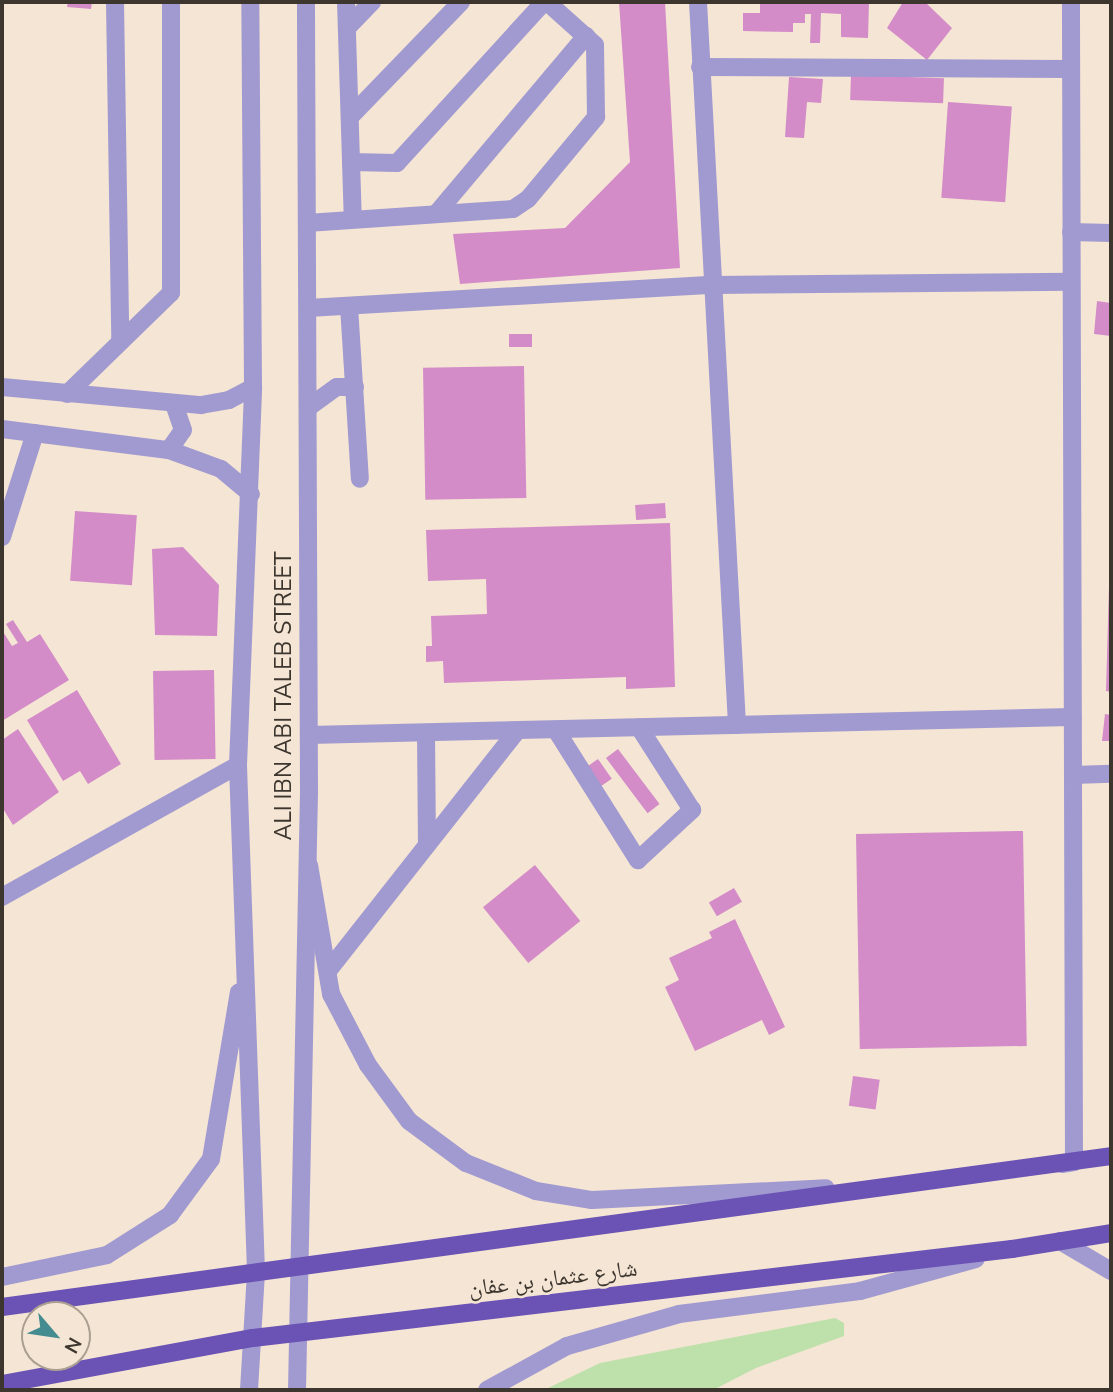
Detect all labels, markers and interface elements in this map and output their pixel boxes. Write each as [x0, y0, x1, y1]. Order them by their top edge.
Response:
street label: ALI IBN ABI TALEB STREET [270, 551, 298, 841]
street label: شارع عثمان بن عفان [467, 1255, 639, 1303]
north arrow [21, 1301, 91, 1371]
text: N [58, 1333, 87, 1358]

